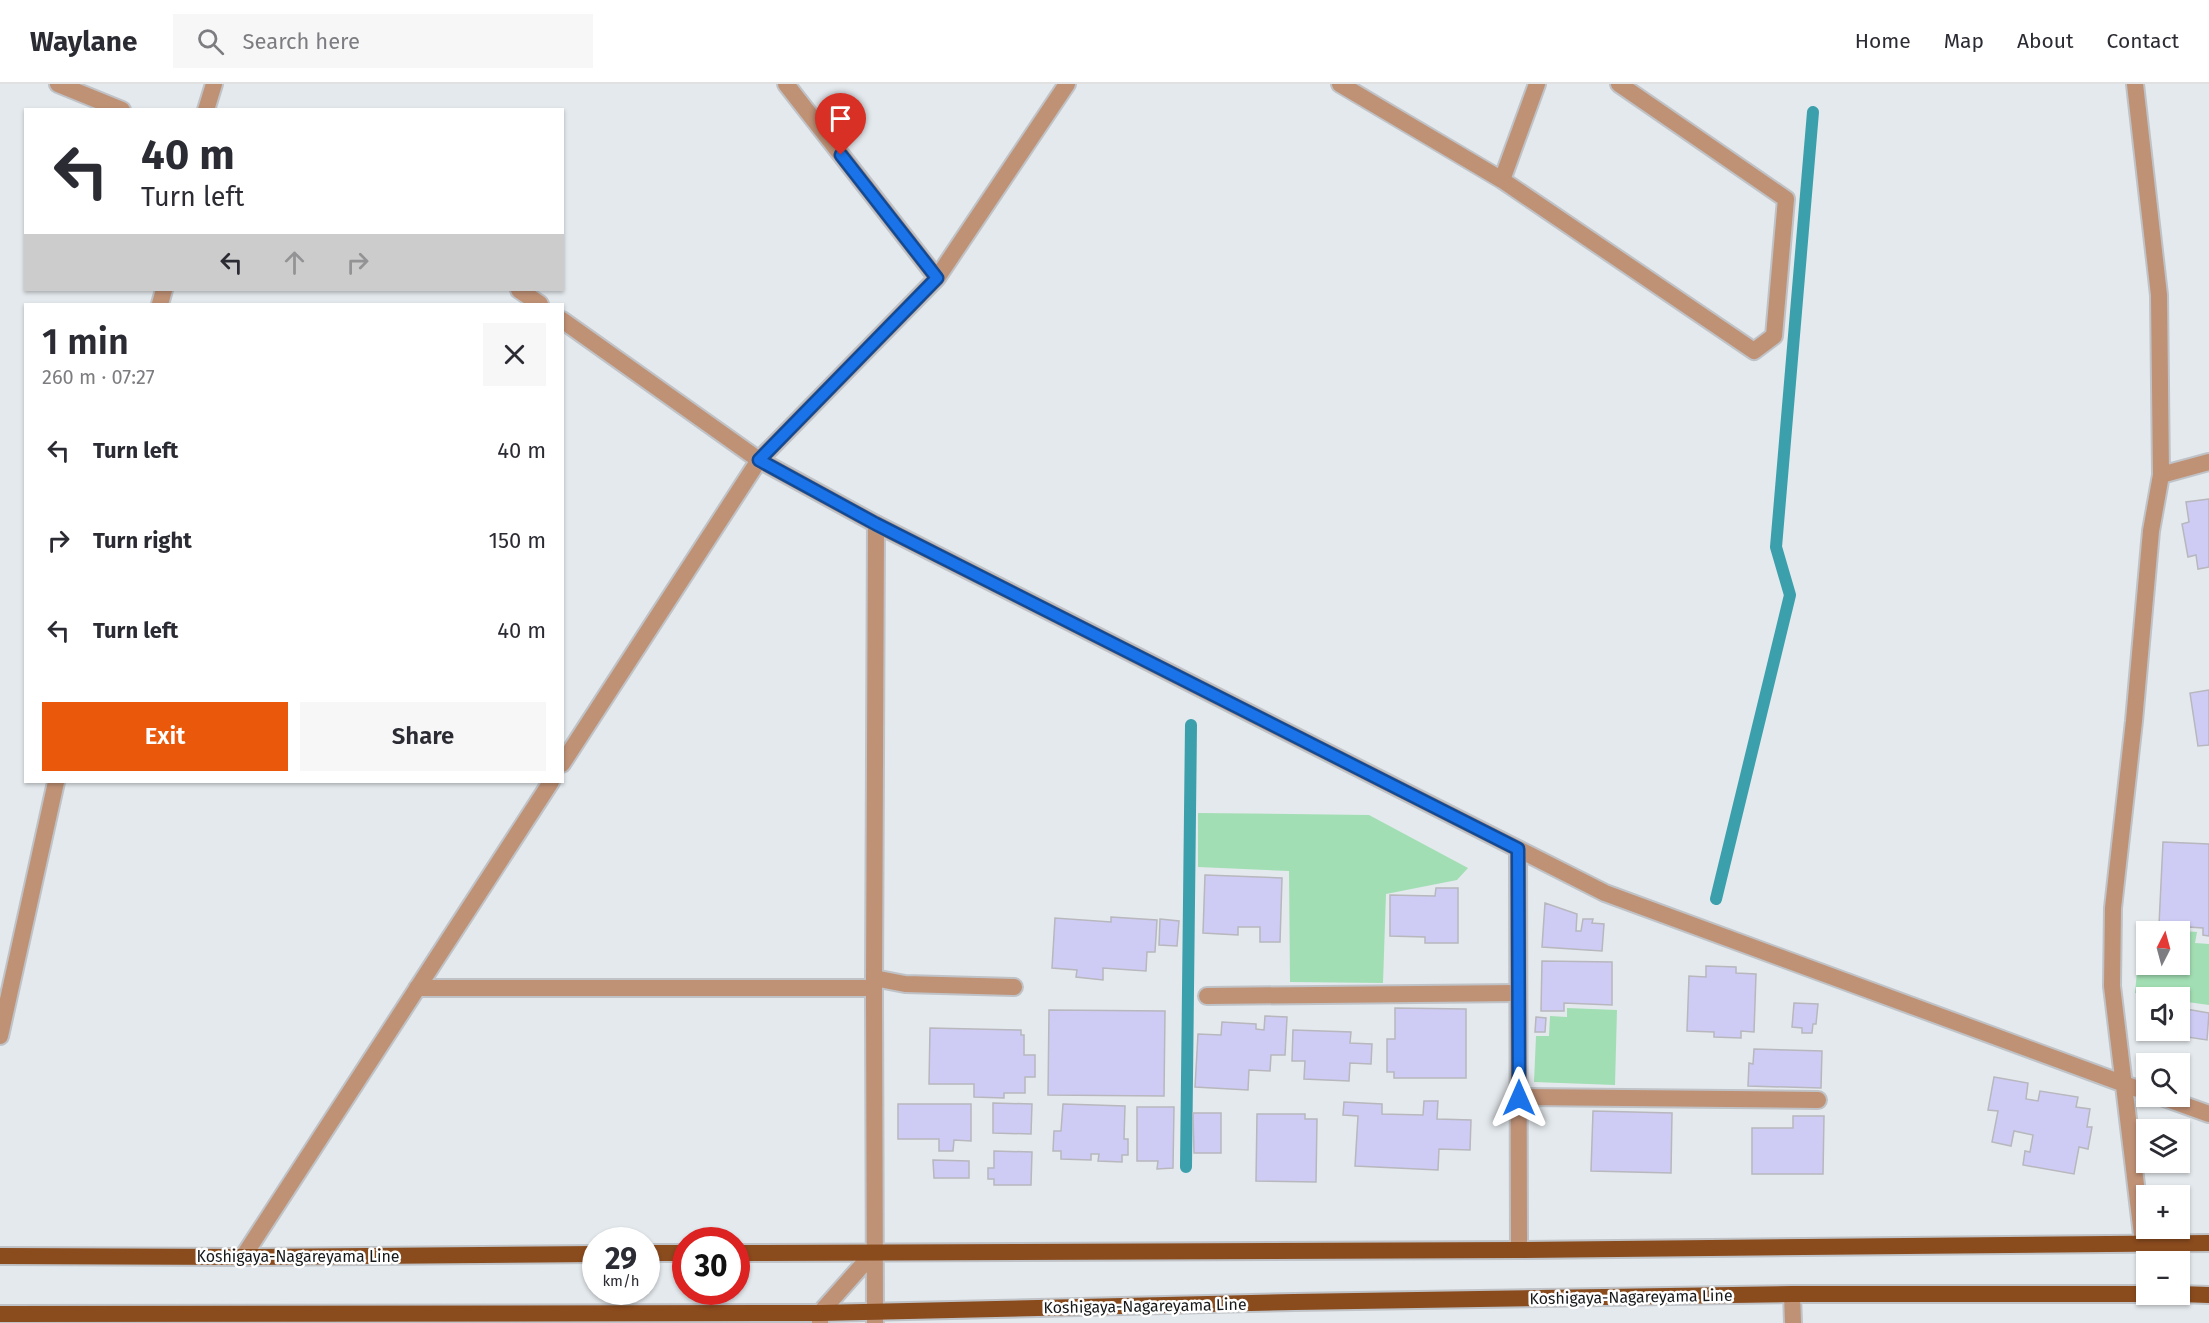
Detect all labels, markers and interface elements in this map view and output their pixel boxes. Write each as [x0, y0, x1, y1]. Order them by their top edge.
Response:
search box [173, 14, 593, 68]
text: Waylane [30, 25, 137, 58]
icon: search [194, 25, 227, 58]
text: Search here [242, 28, 360, 55]
text: Home [1855, 28, 1911, 54]
text: Map [1944, 28, 1984, 54]
text: About [2017, 28, 2074, 54]
text: Contact [2107, 28, 2179, 54]
pin [815, 93, 866, 155]
icon: arrive [824, 102, 857, 135]
text: 40 m [141, 130, 235, 180]
icon: left [42, 132, 120, 210]
text: Turn left [141, 181, 244, 213]
icon: left [215, 246, 248, 279]
icon: ahead [278, 246, 311, 279]
icon: right [341, 246, 374, 279]
text: 1 min [42, 320, 129, 364]
button: close [483, 323, 546, 386]
text: 260 m · 07:27 [42, 365, 155, 389]
icon: left [42, 434, 75, 467]
text: Turn left [93, 437, 178, 464]
text: 40 m [497, 437, 546, 464]
icon: right [42, 524, 75, 557]
text: Turn right [93, 527, 192, 554]
text: 150 m [488, 527, 546, 554]
icon: left [42, 614, 75, 647]
text: Turn left [93, 617, 178, 644]
text: 40 m [497, 617, 546, 644]
button: Exit [42, 702, 288, 771]
button: Share [300, 702, 546, 771]
north arrow [2136, 921, 2190, 975]
map controls [2136, 921, 2190, 1305]
button: sound [2136, 987, 2190, 1041]
button: search [2136, 1053, 2190, 1107]
position arrow [1487, 1066, 1551, 1130]
button: layers [2136, 1119, 2190, 1173]
button: + [2136, 1185, 2190, 1239]
speed limit sign: 30 [672, 1227, 750, 1305]
text: 29 [605, 1241, 637, 1277]
street label: Koshigaya-Nagareyama Line [196, 1247, 400, 1266]
button: − [2136, 1251, 2190, 1305]
text: km/h [602, 1272, 640, 1290]
street label: Koshigaya-Nagareyama Line [1529, 1286, 1733, 1308]
street label: Koshigaya-Nagareyama Line [1043, 1295, 1247, 1317]

